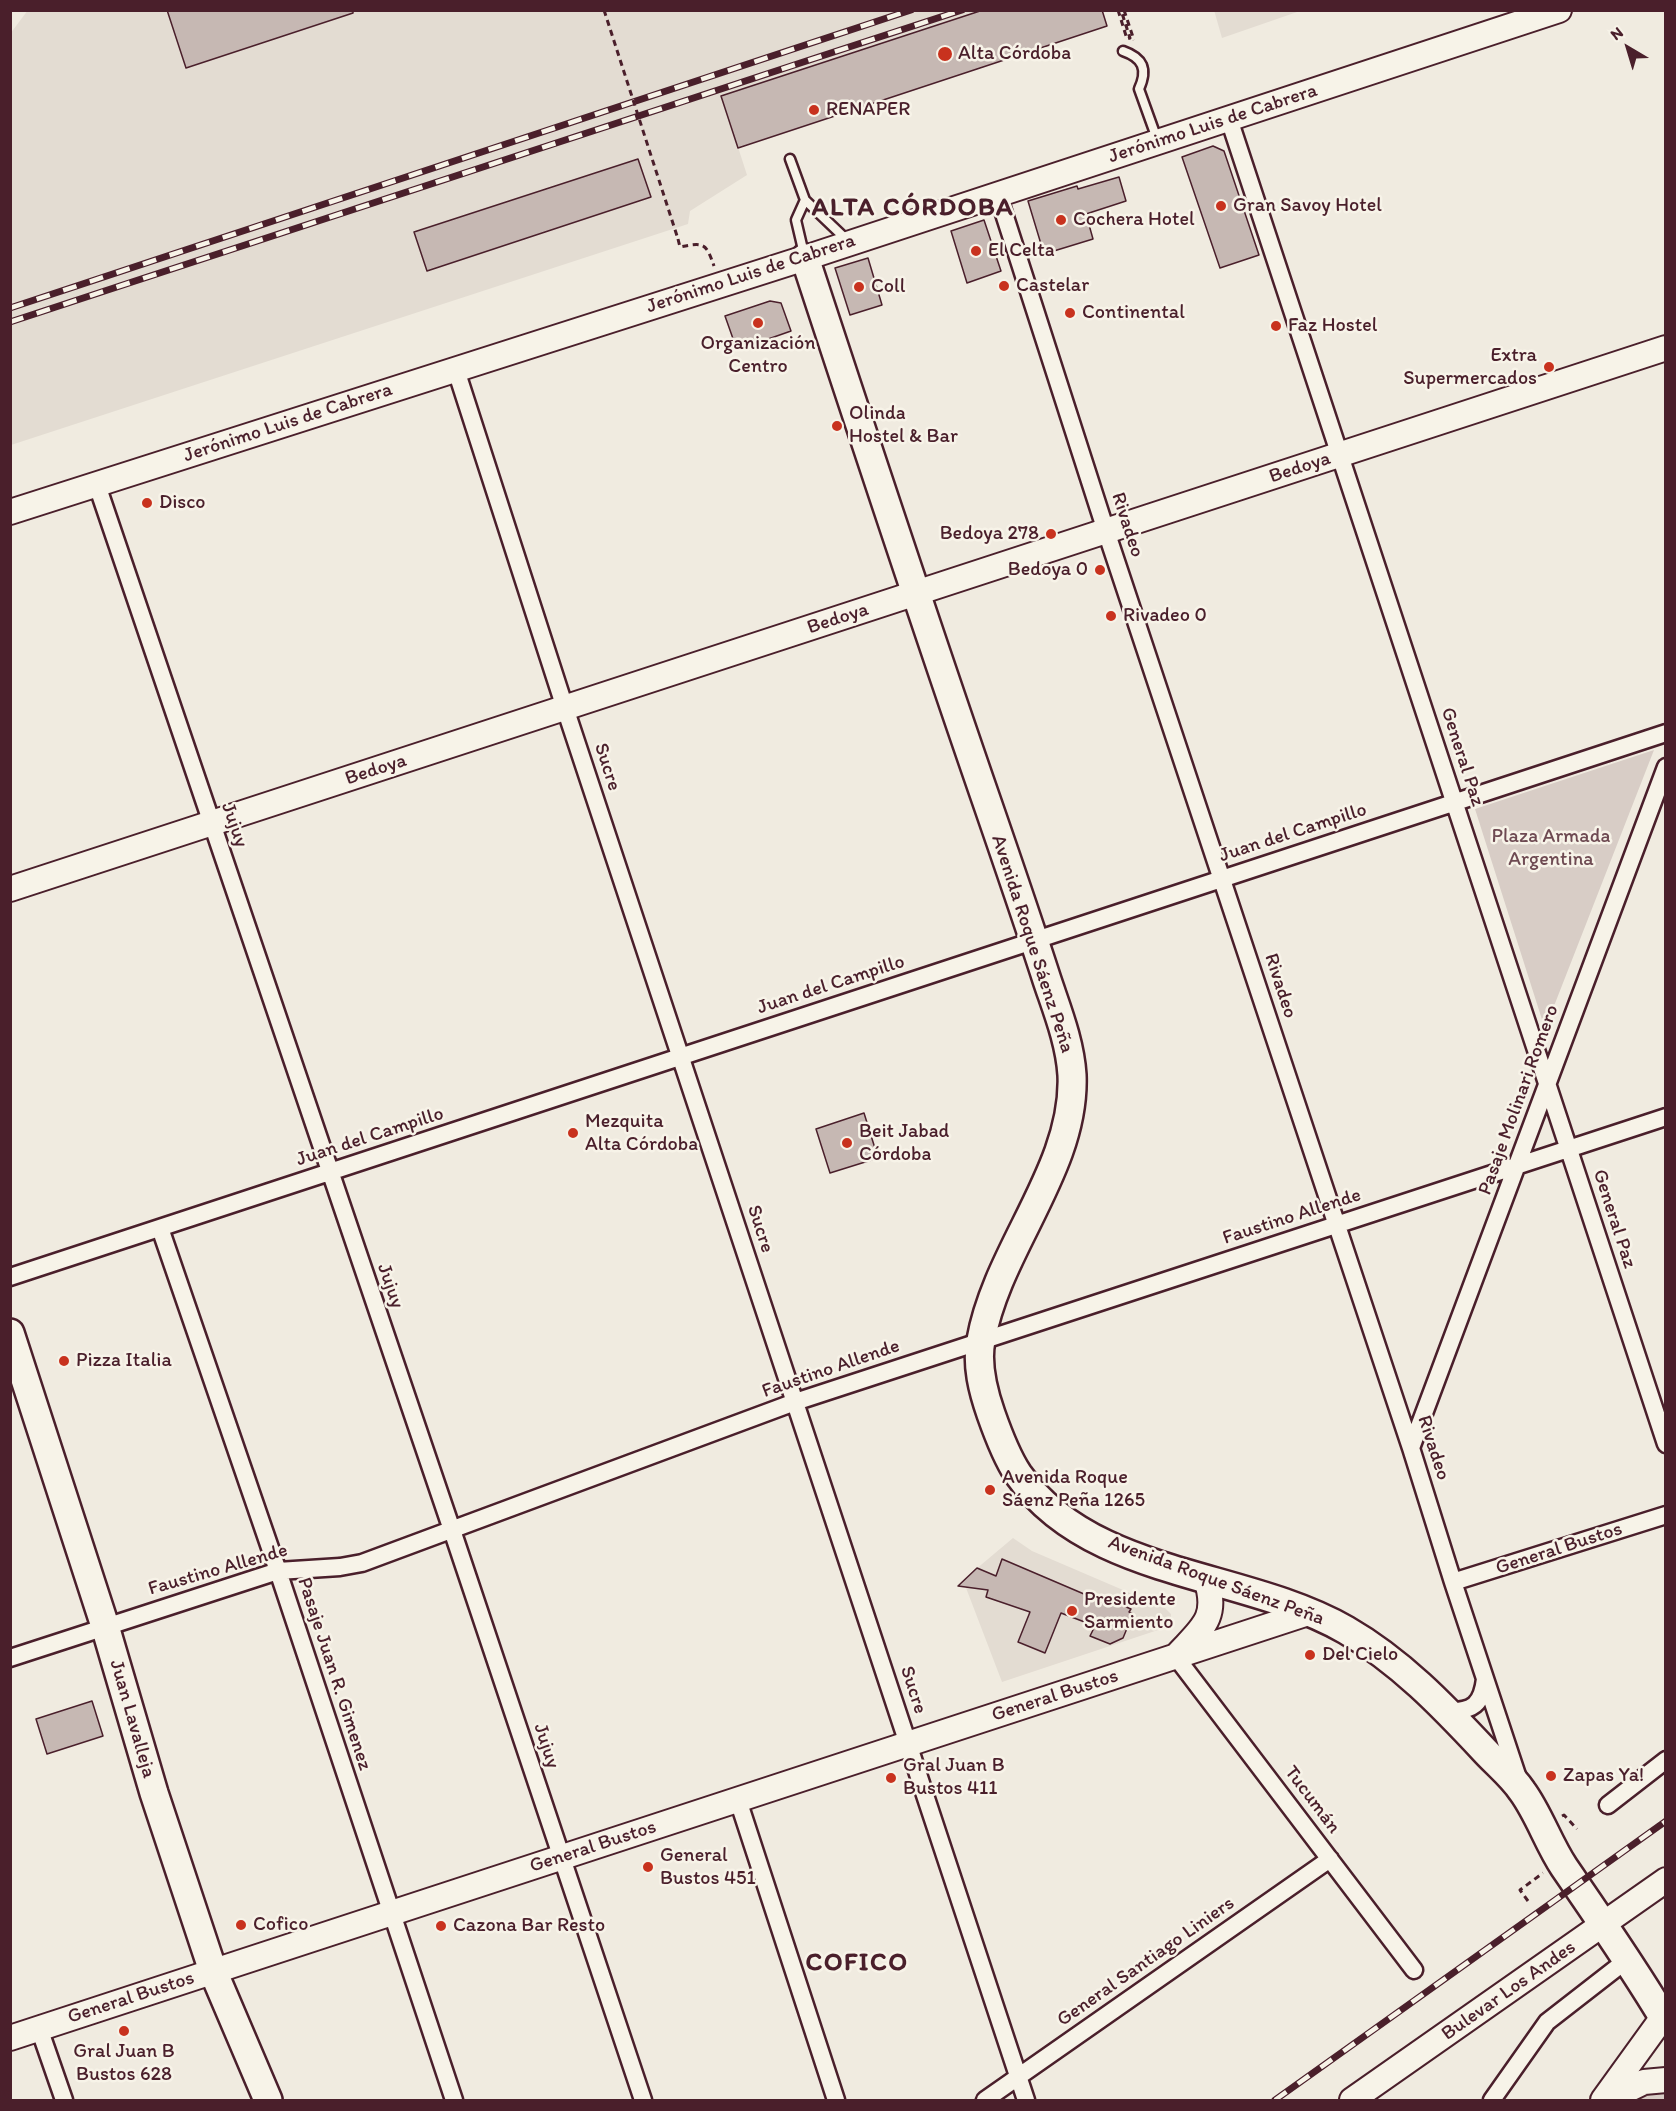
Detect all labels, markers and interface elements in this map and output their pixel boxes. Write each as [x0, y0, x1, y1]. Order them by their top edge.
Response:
north arrow [1598, 18, 1658, 78]
text: N [1607, 23, 1627, 44]
place label: Alta Córdoba [958, 42, 1071, 66]
marker: Alta Córdoba [936, 45, 954, 63]
street label: Jerónimo Luis de Cabrera [1105, 79, 1321, 169]
place label: RENAPER [826, 98, 910, 122]
marker: RENAPER [807, 103, 821, 117]
district label: ALTA CÓRDOBA [810, 192, 1016, 224]
place label: Gran Savoy Hotel [1233, 194, 1382, 218]
marker: Gran Savoy Hotel [1214, 199, 1228, 213]
place label: Cochera Hotel [1073, 208, 1195, 232]
marker: Cochera Hotel [1054, 213, 1068, 227]
street label: Jerónimo Luis de Cabrera [643, 229, 859, 319]
place label: El Celta [988, 239, 1055, 263]
marker: El Celta [969, 244, 983, 258]
place label: Castelar [1016, 274, 1089, 298]
place label: Coll [871, 275, 905, 299]
marker: Castelar [997, 279, 1011, 293]
marker: Coll [852, 280, 866, 294]
place label: Continental [1082, 301, 1185, 325]
marker: Continental [1063, 306, 1077, 320]
place label: Faz Hostel [1288, 314, 1377, 338]
marker: Organización Centro [751, 316, 765, 330]
marker: Faz Hostel [1269, 319, 1283, 333]
place label: Organización Centro [701, 332, 815, 379]
place label: Extra Supermercados [1403, 344, 1537, 391]
marker: Extra Supermercados [1542, 360, 1556, 374]
street label: Jerónimo Luis de Cabrera [180, 378, 396, 468]
place label: Olinda Hostel & Bar [849, 402, 958, 449]
marker: Olinda Hostel & Bar [830, 419, 844, 433]
street label: Bedoya [1266, 447, 1334, 489]
street label: Rivadeo [1105, 489, 1149, 561]
place label: Disco [159, 491, 206, 515]
marker: Disco [140, 496, 154, 510]
place label: Bedoya 278 [940, 522, 1039, 546]
marker: Bedoya 278 [1044, 527, 1058, 541]
place label: Bedoya 0 [1008, 558, 1088, 582]
marker: Bedoya 0 [1093, 563, 1107, 577]
street label: Bedoya [804, 598, 872, 640]
place label: Rivadeo 0 [1123, 604, 1207, 628]
marker: Rivadeo 0 [1104, 609, 1118, 623]
street label: General Paz [1435, 704, 1489, 810]
street label: Sucre [588, 740, 626, 794]
street label: Bedoya [342, 749, 410, 791]
street label: Juan del Campillo [1216, 798, 1370, 868]
street label: Jujuy [215, 799, 253, 851]
park label: Plaza Armada Argentina [1492, 825, 1610, 872]
street label: Avenida Roque Sáenz Peña [985, 832, 1079, 1056]
street label: Juan del Campillo [754, 950, 908, 1020]
street label: Rivadeo [1258, 950, 1302, 1022]
street label: Pasaje Molinari Romero [1473, 1002, 1565, 1198]
street label: Juan del Campillo [293, 1102, 447, 1172]
place label: Mezquita Alta Córdoba [585, 1110, 698, 1157]
place label: Beit Jabad Córdoba [859, 1120, 949, 1167]
marker: Mezquita Alta Córdoba [566, 1126, 580, 1140]
marker: Beit Jabad Córdoba [840, 1136, 854, 1150]
street label: General Paz [1587, 1166, 1641, 1272]
street label: Faustino Allende [1220, 1183, 1364, 1251]
street label: Sucre [741, 1202, 779, 1256]
street label: Jujuy [371, 1260, 409, 1312]
street label: Faustino Allende [759, 1334, 903, 1404]
place label: Pizza Italia [76, 1349, 172, 1373]
marker: Pizza Italia [57, 1354, 71, 1368]
street label: Rivadeo [1411, 1412, 1455, 1484]
place label: Avenida Roque Sáenz Peña 1265 [1002, 1466, 1145, 1513]
marker: Avenida Roque Sáenz Peña 1265 [983, 1483, 997, 1497]
street label: General Bustos [1493, 1517, 1625, 1581]
street label: Avenida Roque Sáenz Peña [1105, 1531, 1327, 1631]
street label: Faustino Allende [145, 1539, 291, 1601]
street label: Pasaje Juan R. Gimenez [291, 1574, 377, 1774]
place label: Presidente Sarmiento [1084, 1588, 1176, 1635]
marker: Presidente Sarmiento [1065, 1604, 1079, 1618]
place label: Del Cielo [1322, 1643, 1398, 1667]
marker: Del Cielo [1303, 1648, 1317, 1662]
street label: Juan Lavalleja [104, 1657, 160, 1781]
street label: Sucre [894, 1663, 932, 1717]
street label: General Bustos [989, 1664, 1121, 1728]
street label: Jujuy [527, 1720, 565, 1772]
place label: Gral Juan B Bustos 411 [903, 1754, 1005, 1801]
street label: Tucumán [1279, 1761, 1345, 1839]
place label: Zapas Ya! [1563, 1764, 1644, 1788]
marker: Zapas Ya! [1544, 1769, 1558, 1783]
marker: Gral Juan B Bustos 411 [884, 1771, 898, 1785]
street label: General Bustos [527, 1815, 659, 1879]
place label: General Bustos 451 [660, 1844, 756, 1891]
marker: General Bustos 451 [641, 1860, 655, 1874]
street label: General Santiago Liniers [1053, 1892, 1239, 2032]
place label: Cofico [253, 1913, 308, 1937]
place label: Cazona Bar Resto [453, 1914, 605, 1938]
marker: Cofico [234, 1918, 248, 1932]
marker: Cazona Bar Resto [434, 1919, 448, 1933]
street label: Bulevar Los Andes [1437, 1936, 1581, 2046]
district label: COFICO [807, 1947, 907, 1979]
street label: General Bustos [65, 1966, 197, 2030]
marker: Gral Juan B Bustos 628 [117, 2024, 131, 2038]
place label: Gral Juan B Bustos 628 [73, 2040, 175, 2087]

